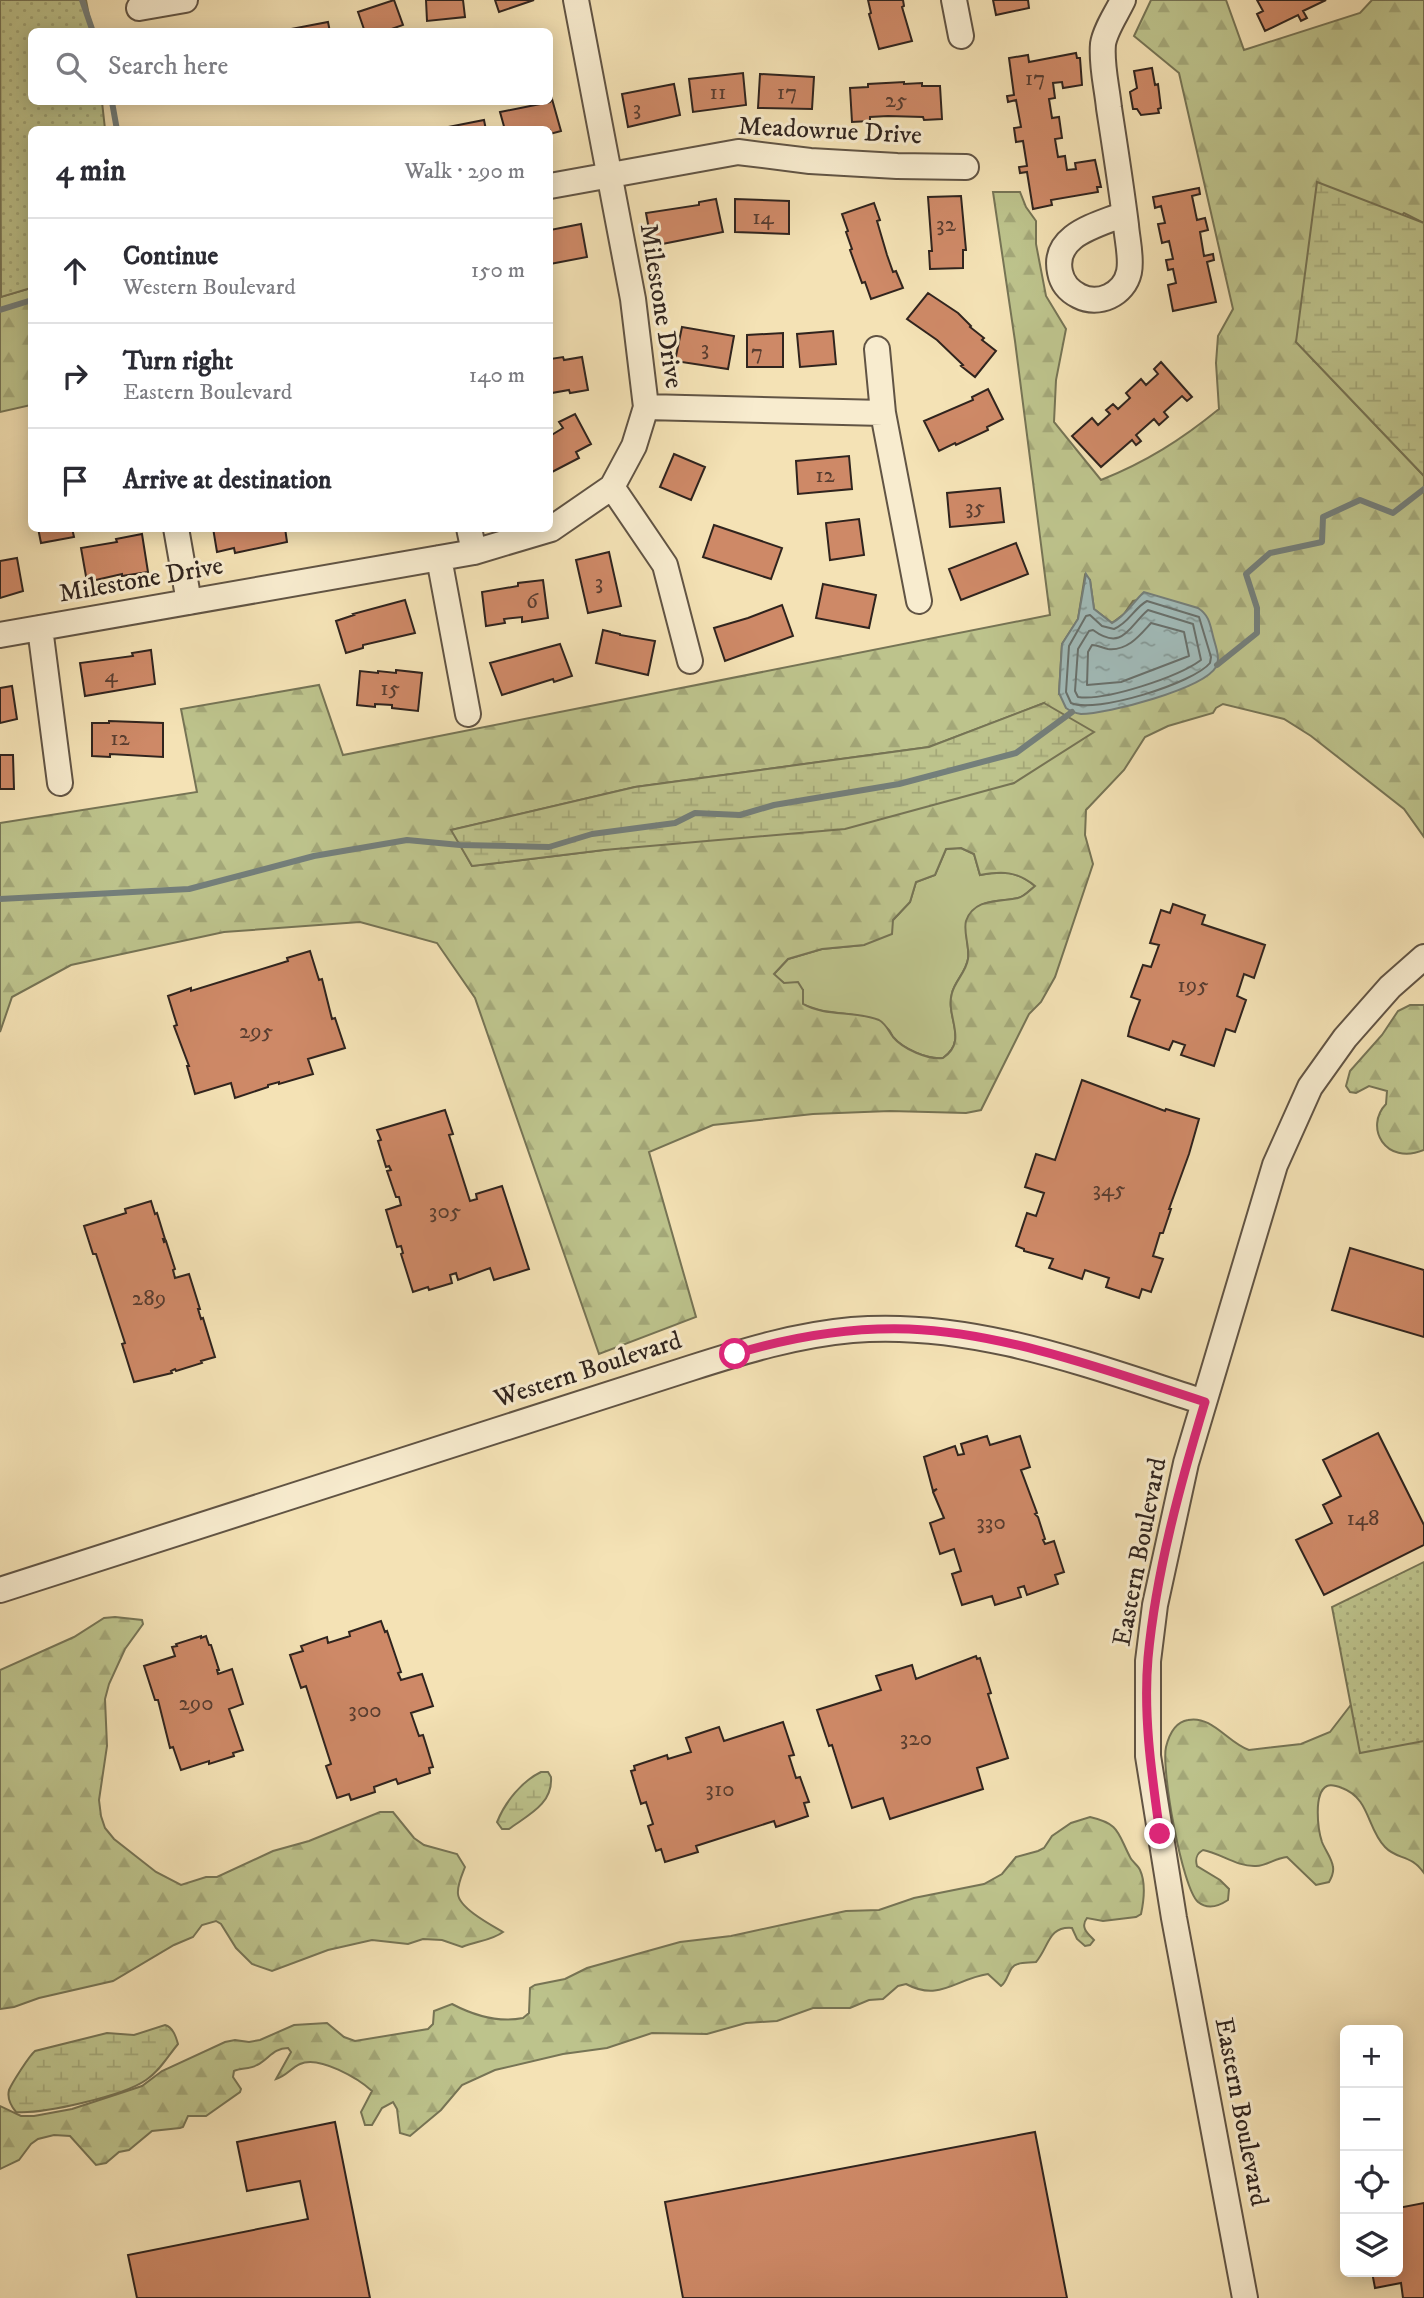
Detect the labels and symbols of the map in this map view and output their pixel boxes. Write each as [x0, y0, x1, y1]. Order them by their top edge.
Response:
house number: 17 [1025, 64, 1045, 93]
house number: 11 [710, 78, 726, 107]
house number: 17 [777, 78, 797, 107]
house number: 25 [885, 86, 907, 115]
house number: 3 [633, 94, 641, 123]
street label: Meadowrue Drive [737, 110, 923, 152]
house number: 14 [752, 203, 775, 232]
house number: 32 [936, 210, 957, 239]
street label: Milestone Drive [632, 221, 690, 391]
house number: 3 [701, 334, 709, 363]
house number: 7 [751, 338, 763, 367]
house number: 12 [815, 461, 836, 490]
house number: 35 [965, 493, 985, 522]
street label: Milestone Drive [56, 549, 226, 611]
house number: 3 [595, 568, 603, 597]
house number: 6 [526, 587, 539, 616]
house number: 4 [104, 661, 118, 690]
house number: 15 [380, 674, 400, 703]
house number: 12 [110, 724, 131, 753]
house number: 195 [1177, 971, 1209, 1000]
house number: 295 [239, 1017, 273, 1046]
house number: 345 [1092, 1175, 1126, 1204]
house number: 305 [429, 1197, 461, 1226]
house number: 289 [132, 1284, 166, 1313]
street label: Western Boulevard [489, 1324, 686, 1416]
route start [719, 1338, 750, 1369]
street label: Eastern Boulevard [1106, 1455, 1174, 1649]
house number: 148 [1346, 1504, 1380, 1533]
house number: 330 [976, 1508, 1006, 1537]
house number: 290 [178, 1689, 214, 1718]
house number: 300 [348, 1696, 382, 1725]
house number: 320 [900, 1724, 932, 1753]
house number: 310 [705, 1775, 735, 1804]
route end [1144, 1818, 1175, 1849]
street label: Eastern Boulevard [1207, 2015, 1275, 2209]

